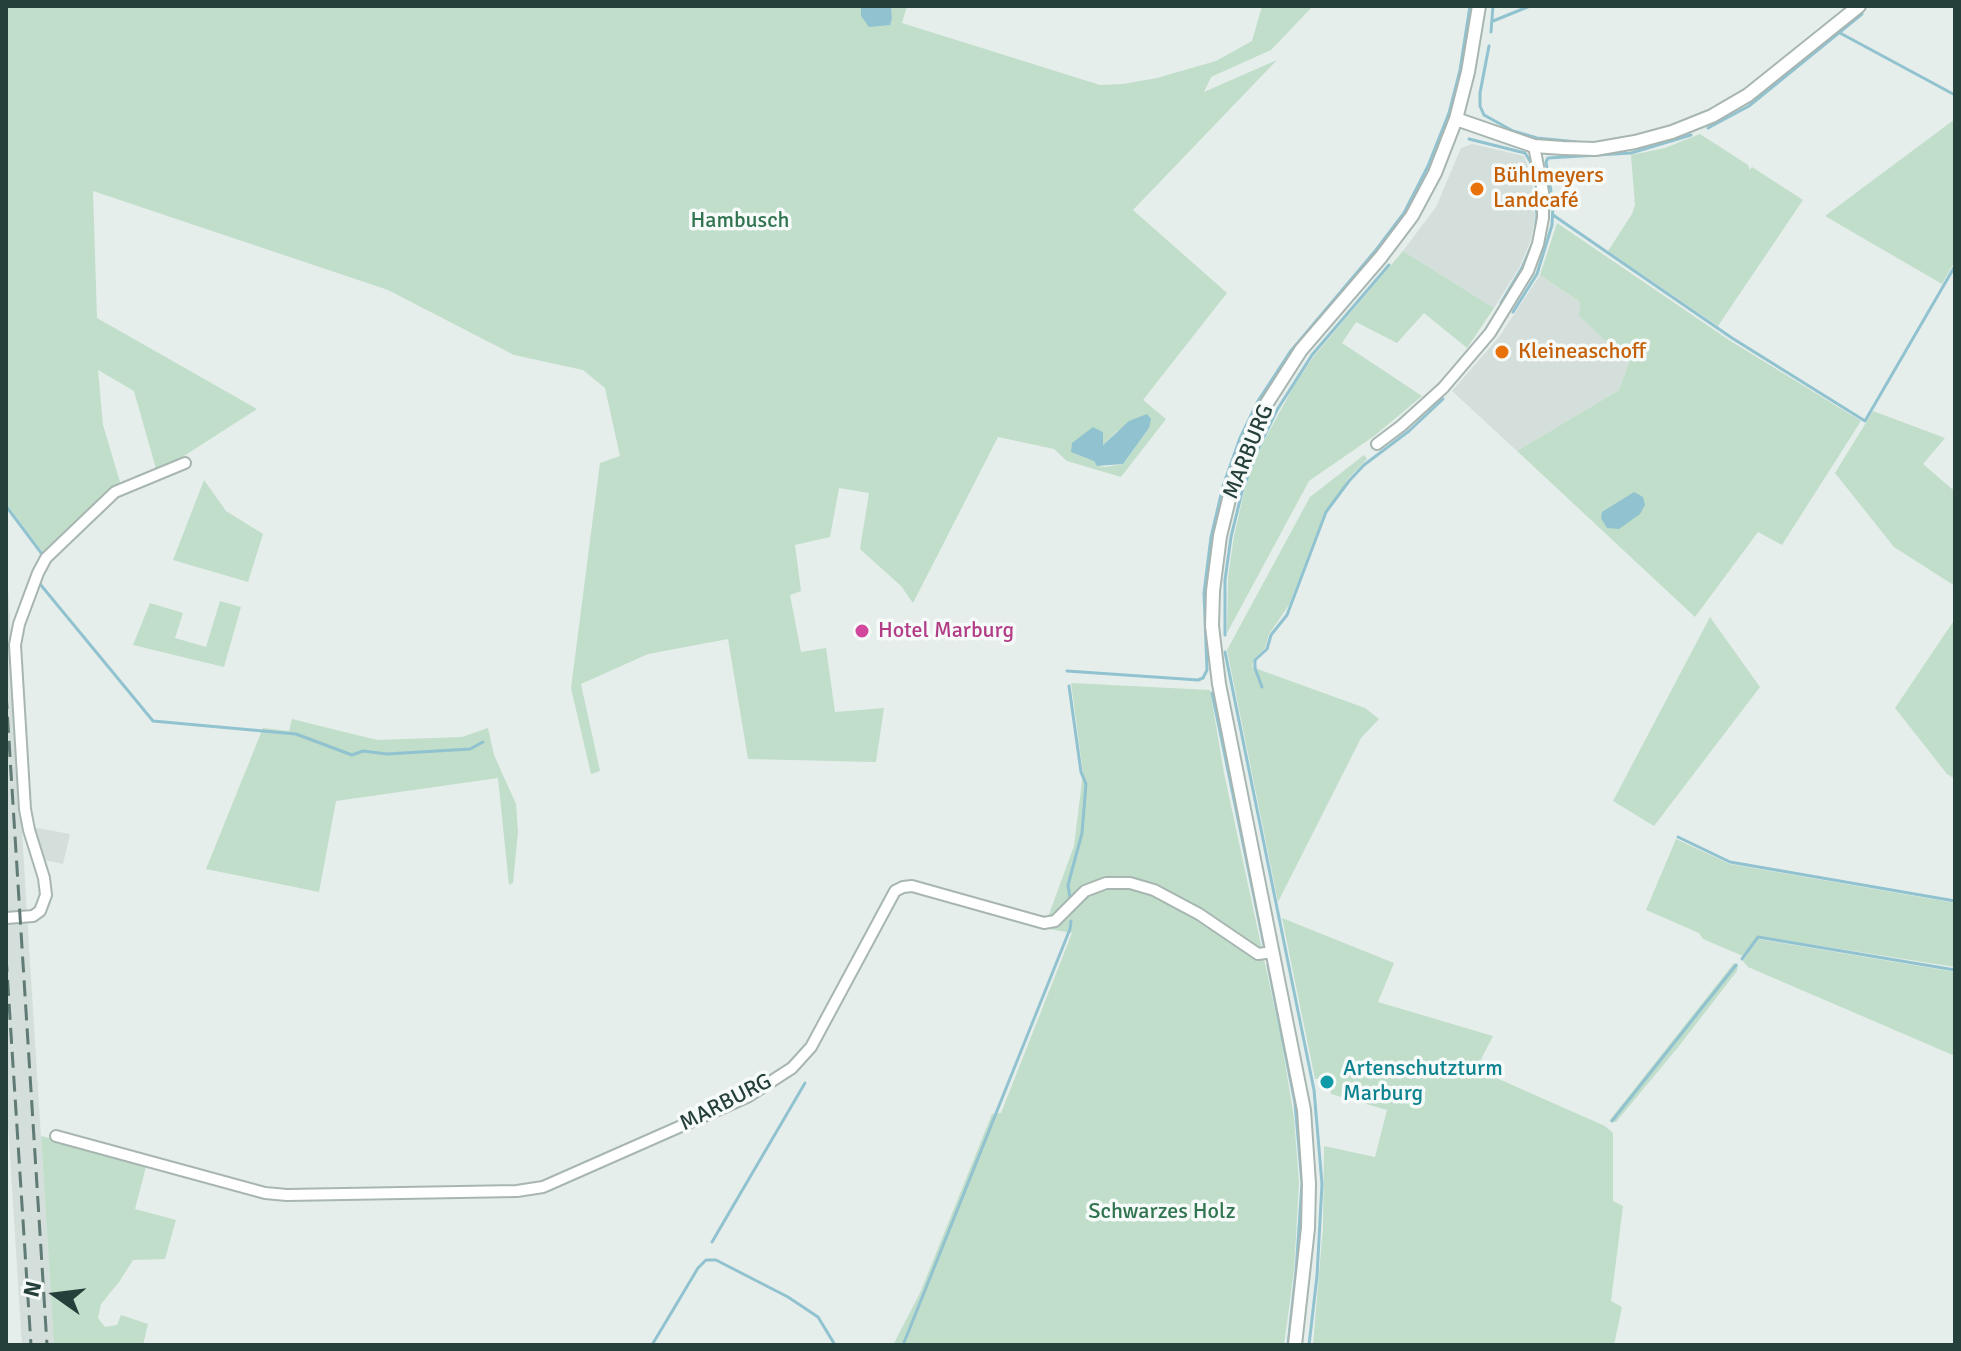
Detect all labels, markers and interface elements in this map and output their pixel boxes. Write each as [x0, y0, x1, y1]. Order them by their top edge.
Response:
place label: Bühlmeyers Landcafé [1493, 163, 1604, 214]
marker: Bühlmeyers Landcafé [1468, 180, 1486, 198]
park label: Hambusch [690, 208, 790, 234]
place label: Kleineaschoff [1518, 339, 1646, 365]
marker: Kleineaschoff [1493, 343, 1511, 361]
street label: MARBURG [1218, 401, 1280, 503]
place label: Hotel Marburg [878, 618, 1014, 644]
marker: Hotel Marburg [853, 622, 871, 640]
place label: Artenschutzturm Marburg [1343, 1056, 1503, 1108]
street label: MARBURG [676, 1069, 776, 1137]
marker: Artenschutzturm Marburg [1318, 1073, 1336, 1091]
park label: Schwarzes Holz [1088, 1199, 1236, 1225]
north arrow [16, 1255, 96, 1335]
text: N [17, 1278, 47, 1300]

